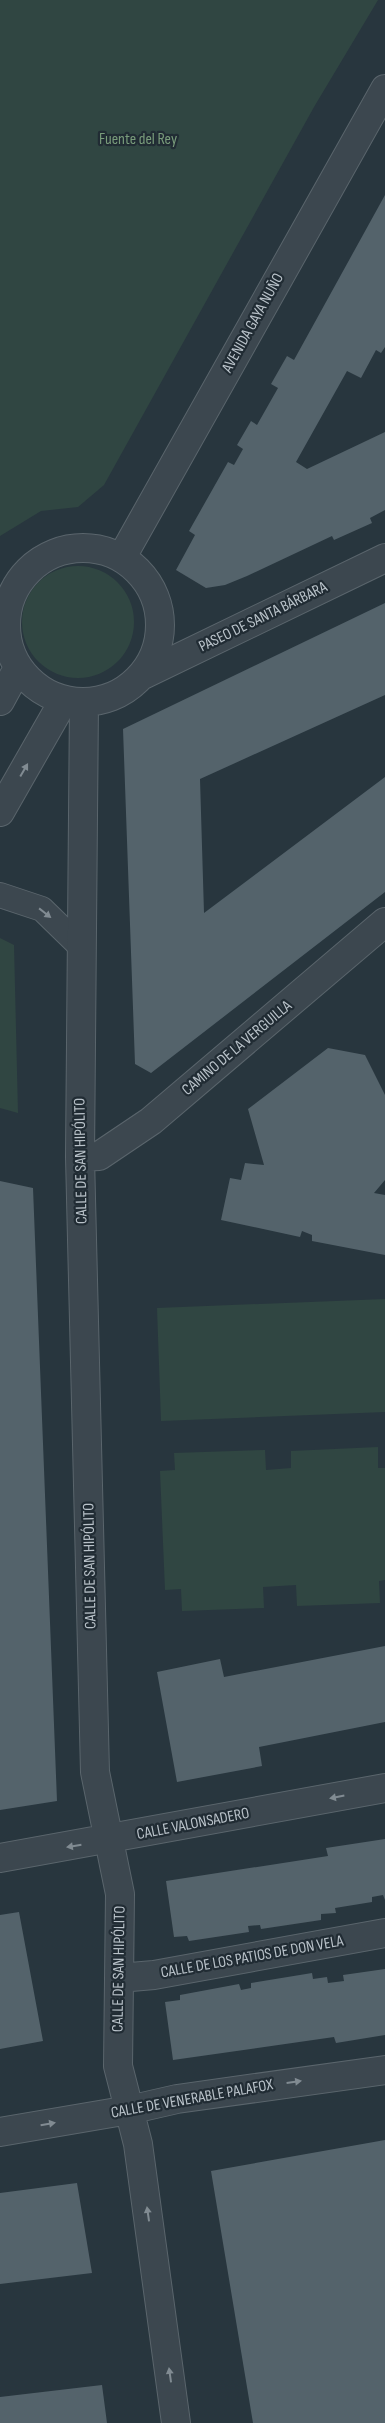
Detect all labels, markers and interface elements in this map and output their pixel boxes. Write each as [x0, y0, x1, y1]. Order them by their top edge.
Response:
park label: Fuente del Rey [99, 130, 177, 149]
street label: AVENIDA GAYA NUÑO [217, 270, 288, 377]
street label: PASEO DE SANTA BÁRBARA [196, 578, 330, 656]
one-way arrow [20, 763, 29, 776]
one-way arrow [38, 908, 52, 918]
street label: CAMINO DE LA VERGUILLA [178, 996, 296, 1099]
street label: CALLE DE SAN HIPÓLITO [70, 1098, 92, 1224]
street label: CALLE DE SAN HIPÓLITO [79, 1503, 101, 1629]
one-way arrow [329, 1794, 345, 1802]
street label: CALLE VALONSADERO [135, 1804, 251, 1844]
one-way arrow [66, 1842, 82, 1850]
street label: CALLE DE SAN HIPÓLITO [108, 1906, 130, 2032]
street label: CALLE DE LOS PATIOS DE DON VELA [159, 1932, 345, 1982]
street label: CALLE DE VENERABLE PALAFOX [110, 2075, 275, 2123]
one-way arrow [287, 2078, 303, 2086]
one-way arrow [40, 2120, 56, 2128]
one-way arrow [144, 2205, 152, 2221]
one-way arrow [165, 2366, 173, 2382]

